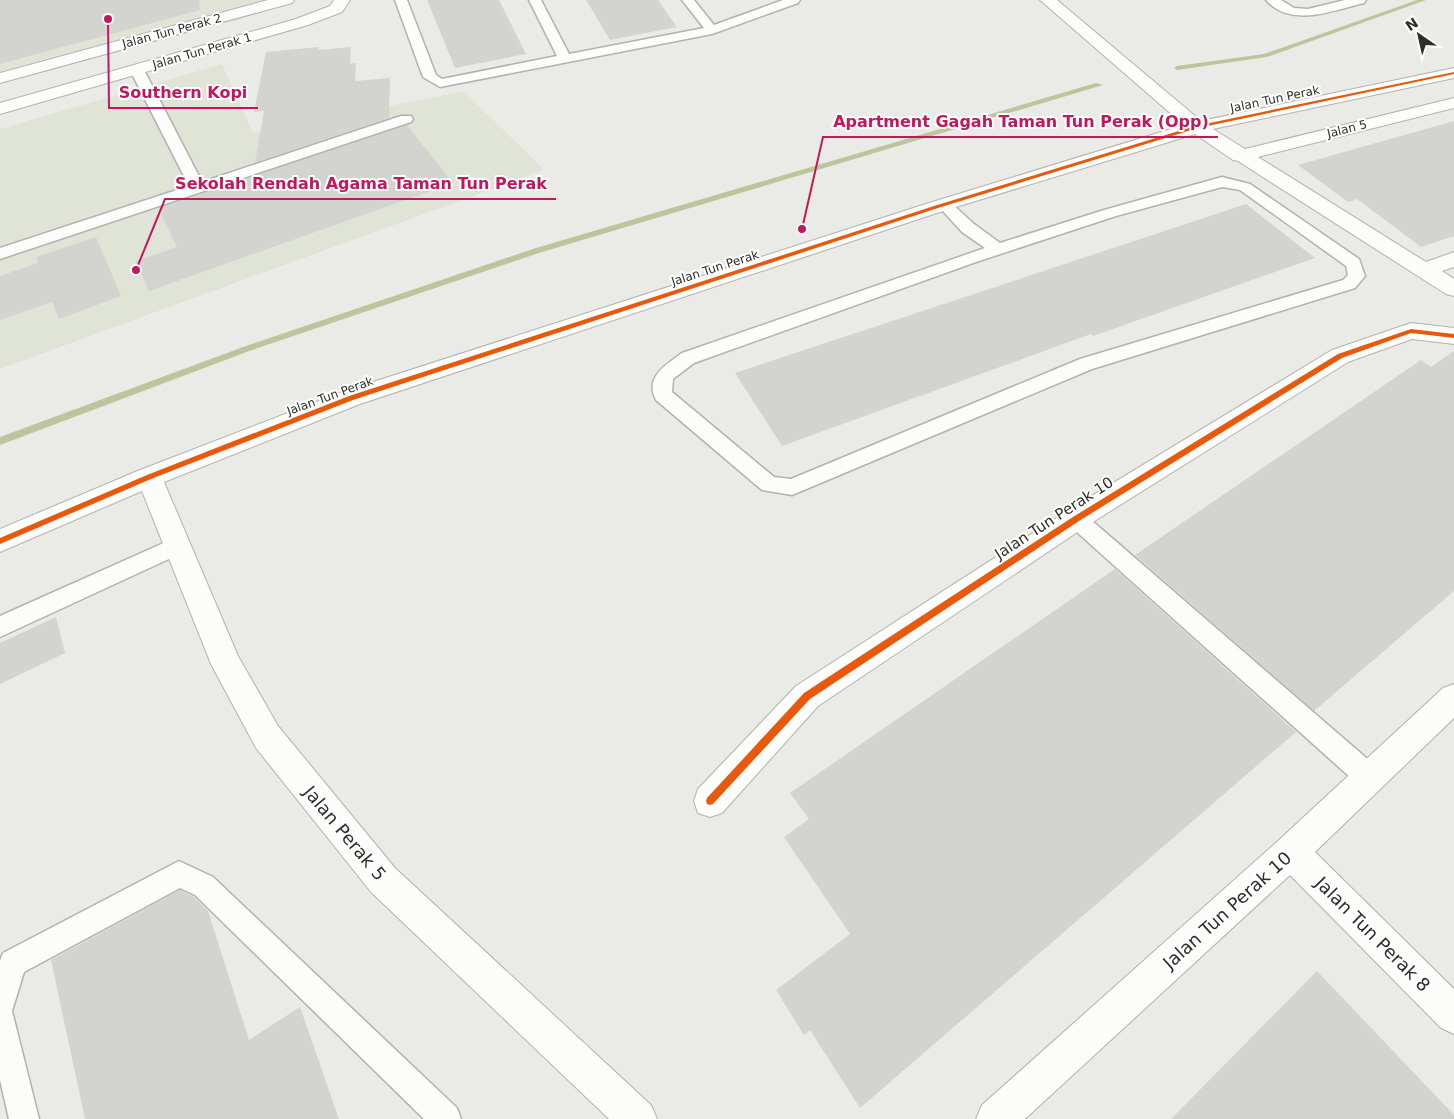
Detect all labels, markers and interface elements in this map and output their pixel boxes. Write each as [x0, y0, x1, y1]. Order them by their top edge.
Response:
north arrow [1394, 10, 1444, 60]
street label: Jalan Tun Perak 2 [120, 11, 223, 51]
text: N [1402, 14, 1421, 34]
street label: Jalan Tun Perak 1 [150, 30, 253, 72]
callout: Southern Kopi [109, 77, 258, 108]
text: Southern Kopi [119, 83, 247, 102]
street label: Jalan Tun Perak [1228, 83, 1321, 116]
callout: Apartment Gagah Taman Tun Perak (Opp) [823, 106, 1218, 137]
text: Apartment Gagah Taman Tun Perak (Opp) [833, 112, 1209, 131]
street label: Jalan 5 [1325, 117, 1368, 141]
callout: Sekolah Rendah Agama Taman Tun Perak [165, 168, 556, 199]
text: Sekolah Rendah Agama Taman Tun Perak [175, 174, 547, 193]
street label: Jalan Tun Perak [669, 247, 760, 289]
street label: Jalan Tun Perak [284, 374, 375, 418]
street label: Jalan Tun Perak 10 [991, 473, 1117, 564]
street label: Jalan Perak 5 [299, 781, 391, 884]
street label: Jalan Tun Perak 10 [1158, 847, 1295, 974]
street label: Jalan Tun Perak 8 [1311, 872, 1435, 996]

